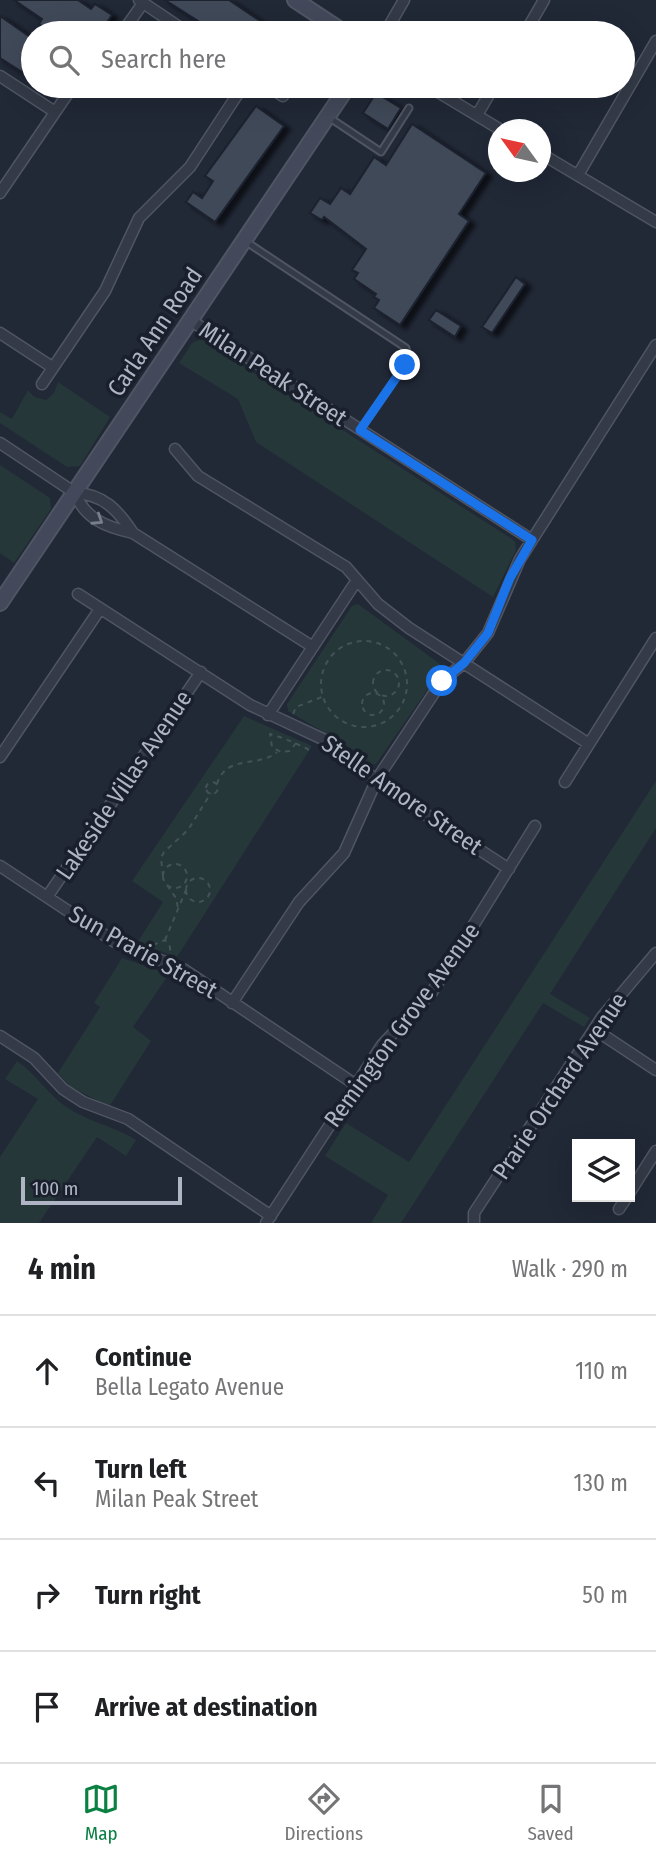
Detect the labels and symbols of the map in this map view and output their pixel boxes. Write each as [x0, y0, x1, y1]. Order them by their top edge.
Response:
north arrow [488, 119, 551, 182]
street label: Carla Ann Road [102, 262, 208, 402]
street label: Milan Peak Street [194, 316, 352, 432]
route end [389, 349, 420, 380]
one-way arrow [90, 512, 103, 524]
route start [426, 665, 457, 696]
street label: Lakeside Villas Avenue [50, 685, 198, 885]
street label: Stelle Amore Street [316, 729, 488, 861]
street label: Sun Prarie Street [64, 900, 222, 1004]
street label: Remington Grove Avenue [318, 917, 486, 1133]
street label: Prarie Orchard Avenue [487, 987, 633, 1185]
scale bar [21, 1174, 182, 1206]

